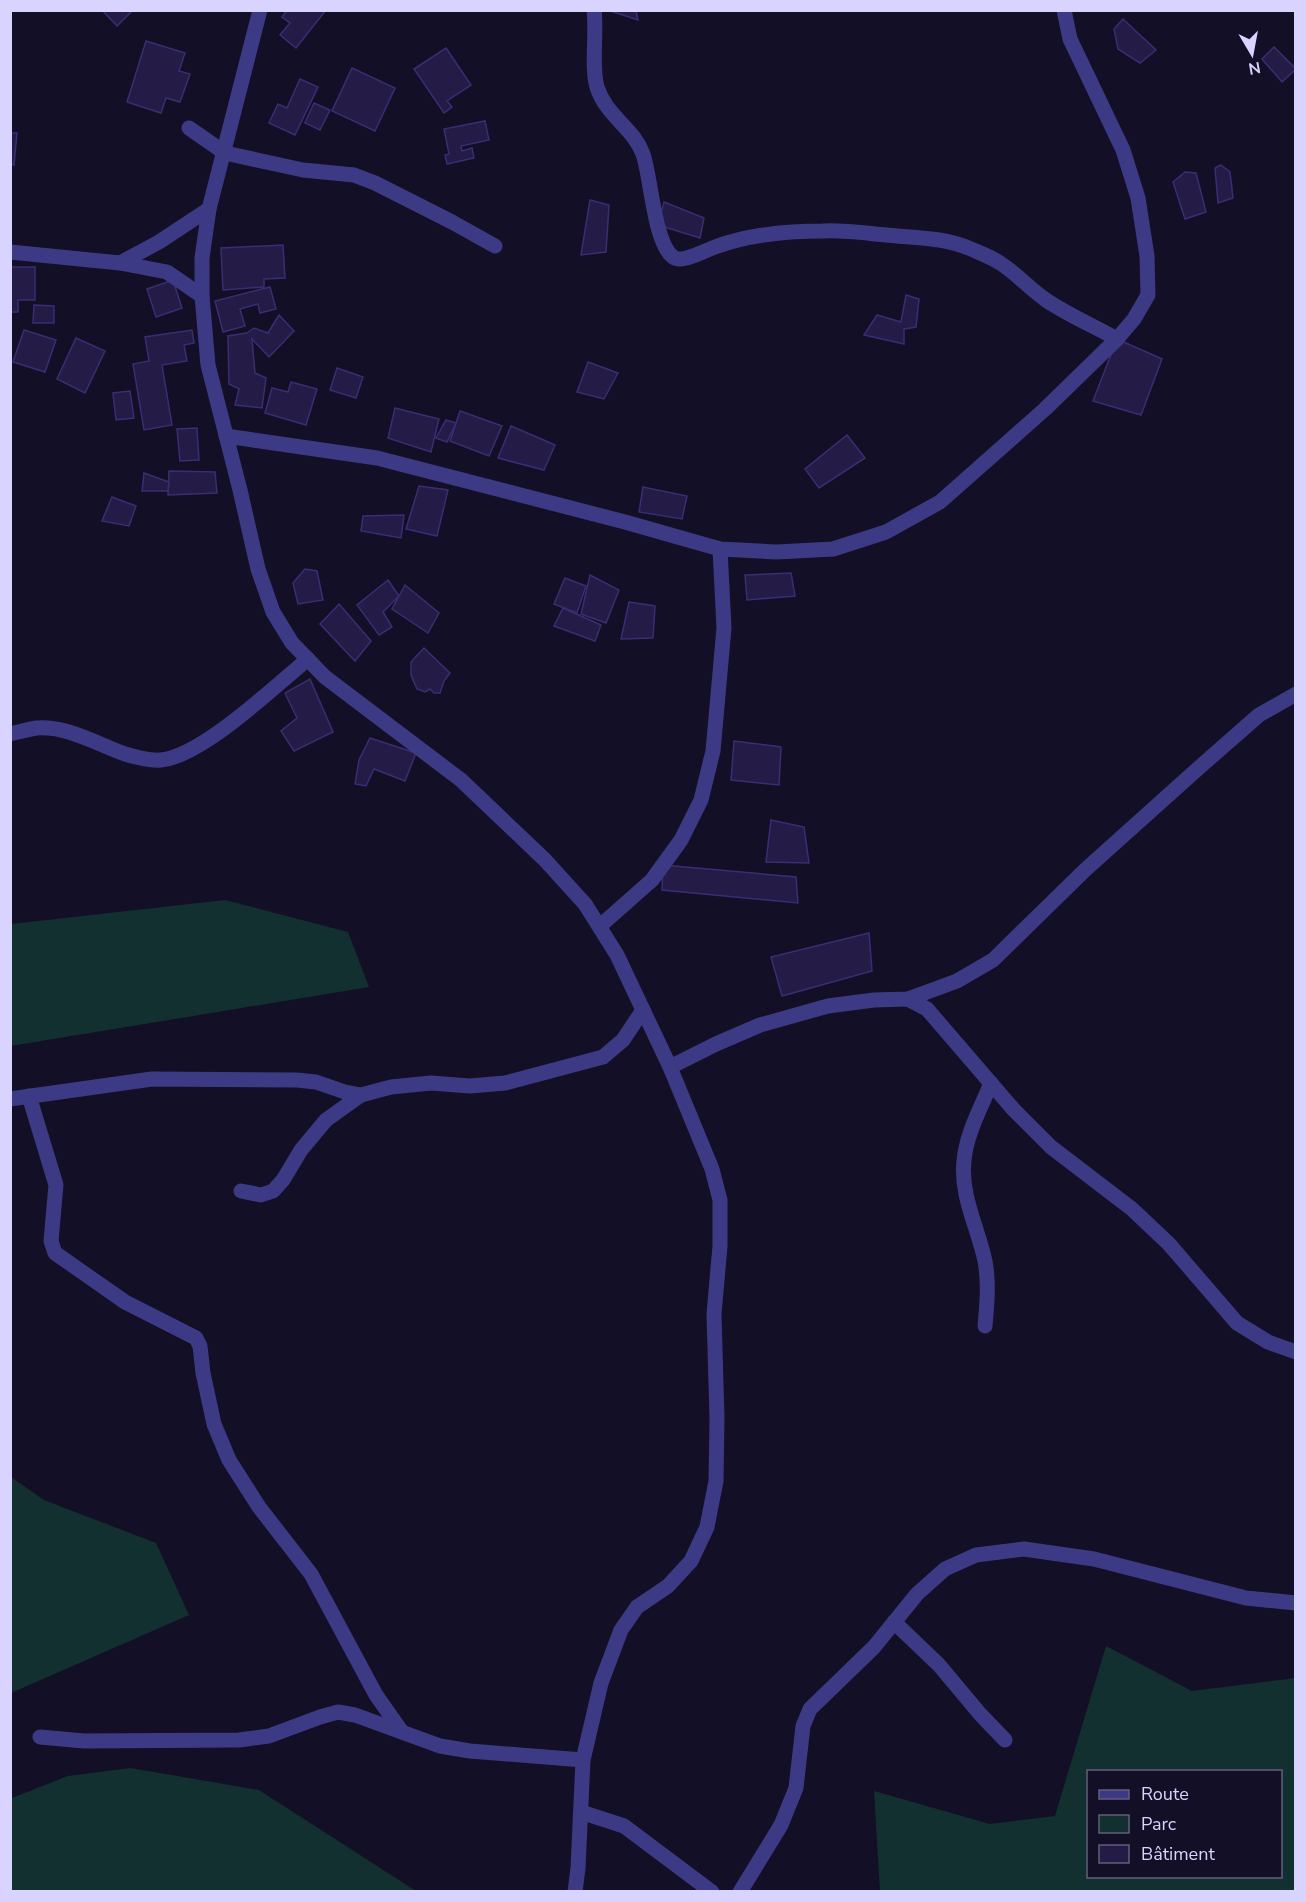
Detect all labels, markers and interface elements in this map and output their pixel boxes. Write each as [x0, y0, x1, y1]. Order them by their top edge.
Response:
north arrow [1222, 24, 1282, 84]
text: N [1247, 56, 1262, 80]
legend [1087, 1770, 1282, 1878]
text: Route [1141, 1782, 1189, 1806]
text: Parc [1141, 1812, 1176, 1836]
text: Bâtiment [1141, 1842, 1215, 1866]

